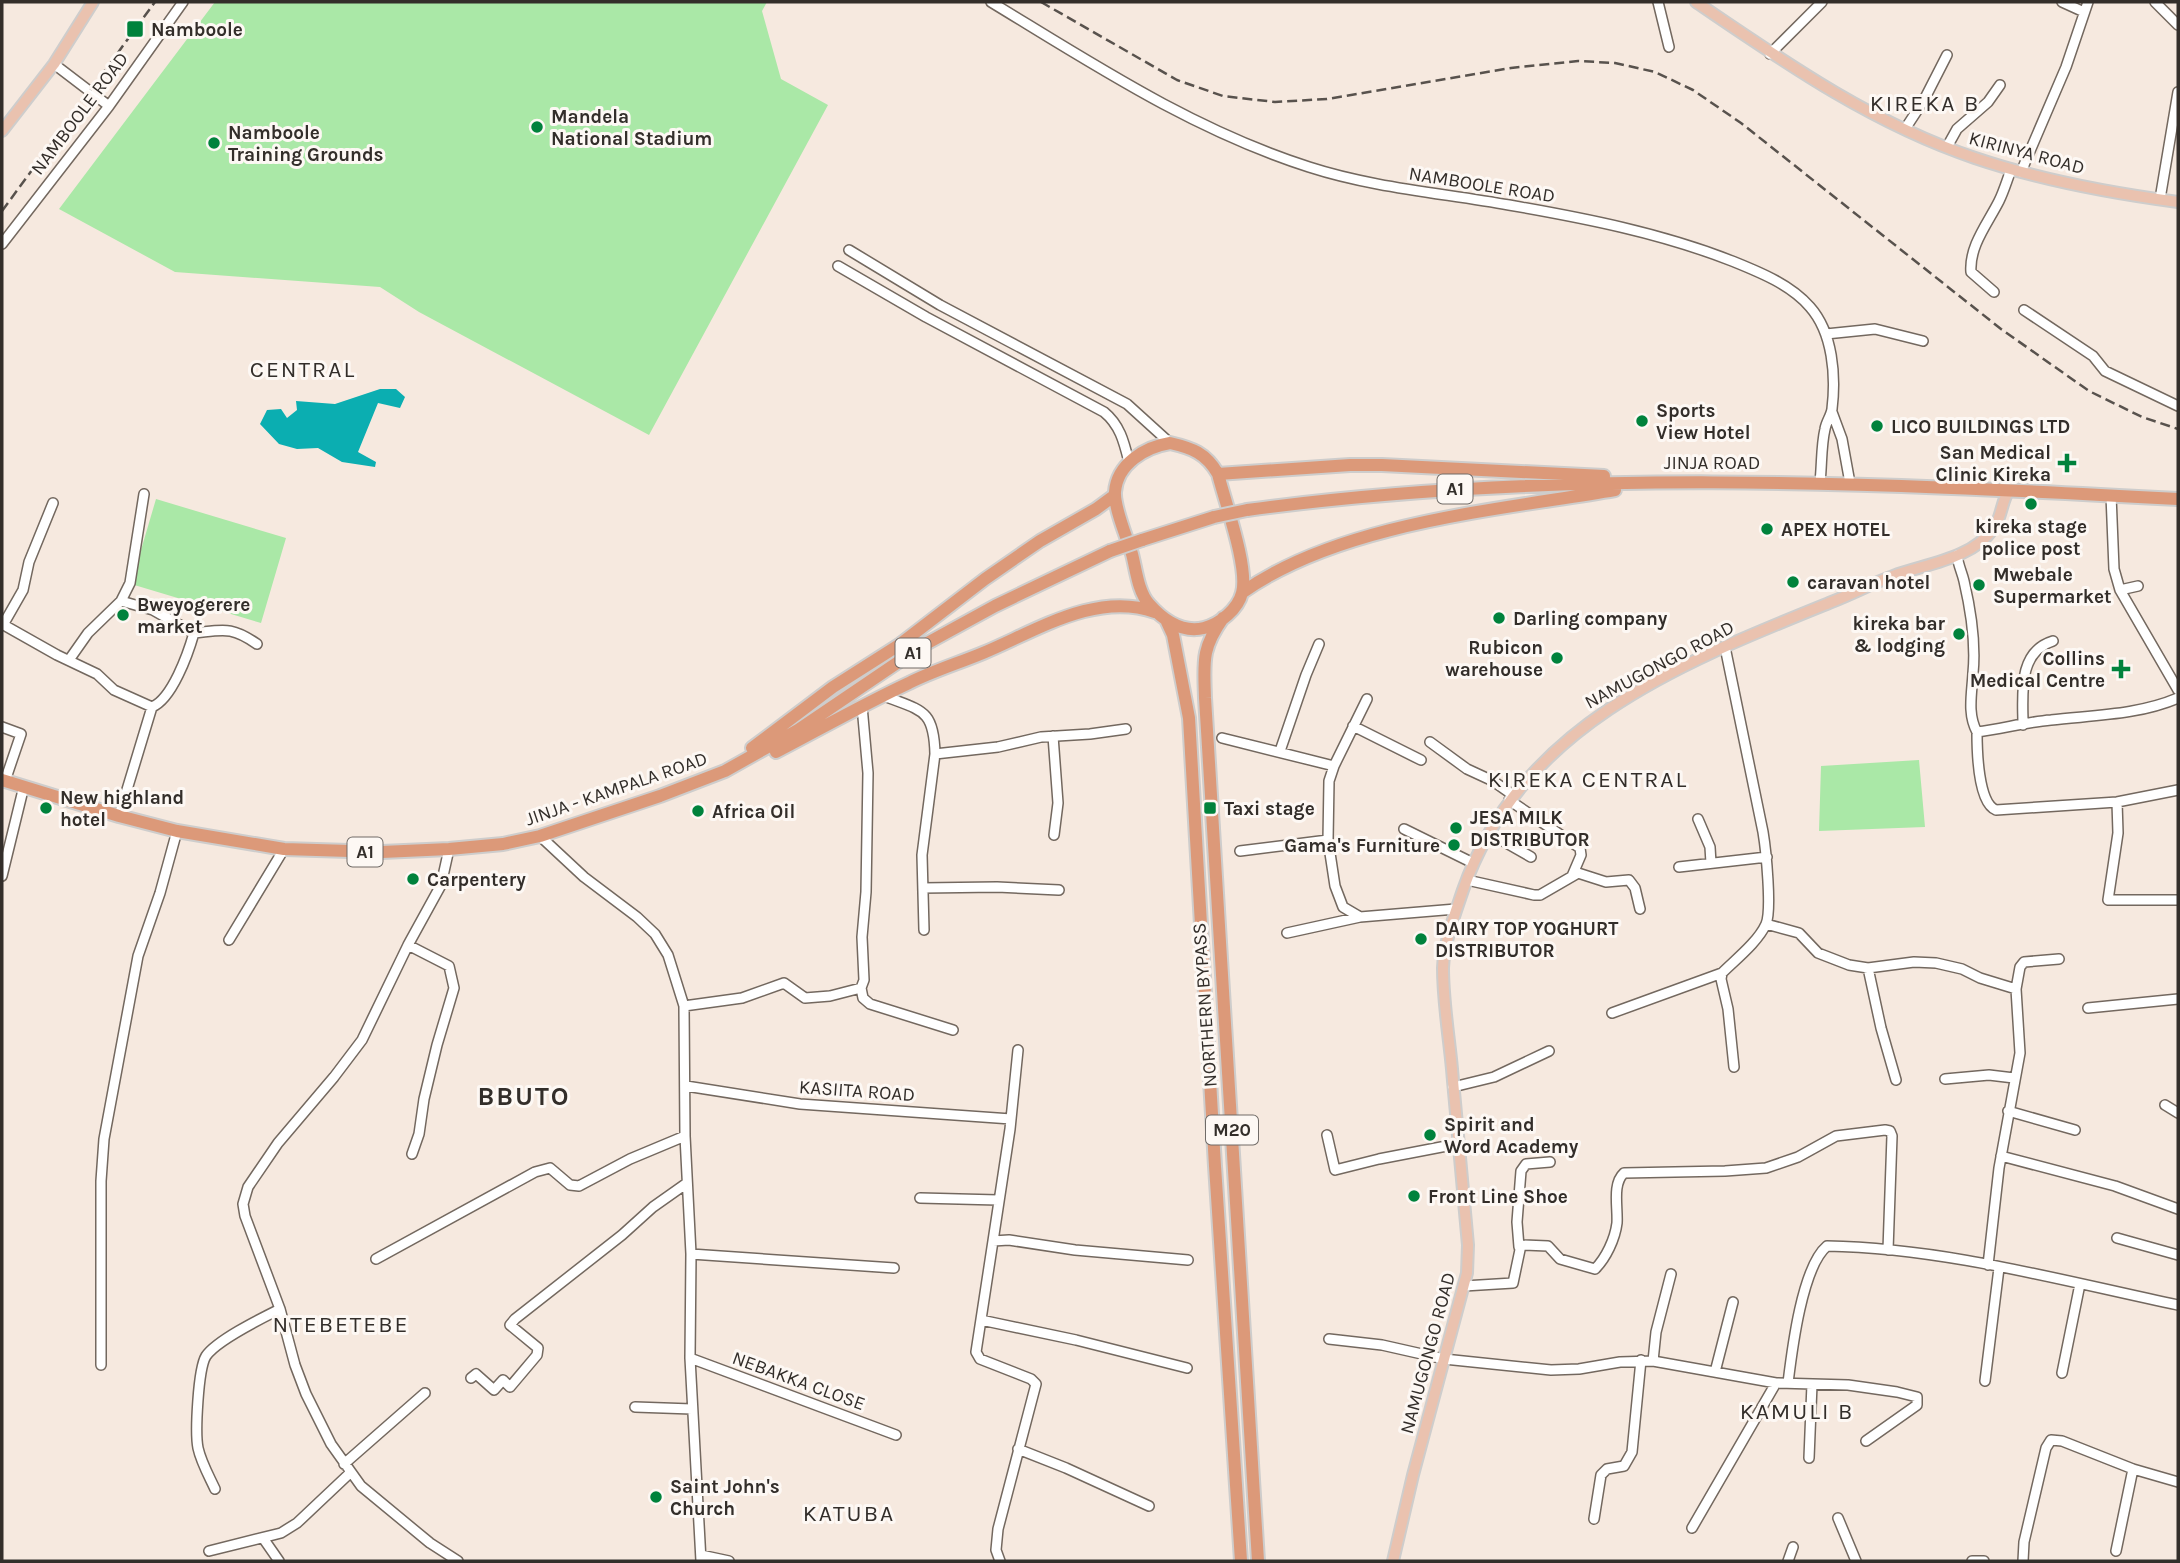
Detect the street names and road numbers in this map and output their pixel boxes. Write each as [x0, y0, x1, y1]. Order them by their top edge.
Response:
street label: NAMBOOLE ROAD [27, 48, 133, 179]
street label: KIRINYA ROAD [1967, 127, 2087, 179]
street label: NAMBOOLE ROAD [1407, 163, 1557, 207]
street label: JINJA ROAD [1664, 452, 1760, 474]
road number: A1 [1438, 475, 1472, 504]
street label: NAMUGONGO ROAD [1581, 616, 1738, 714]
road number: A1 [895, 638, 930, 668]
street label: JINJA - KAMPALA ROAD [522, 747, 710, 830]
road number: A1 [348, 838, 382, 866]
street label: NORTHERN BYPASS [1188, 922, 1222, 1088]
street label: KASIITA ROAD [798, 1076, 916, 1106]
road number: M20 [1206, 1115, 1258, 1144]
street label: NAMUGONGO ROAD [1396, 1270, 1460, 1436]
street label: NEBAKKA CLOSE [729, 1347, 868, 1415]

